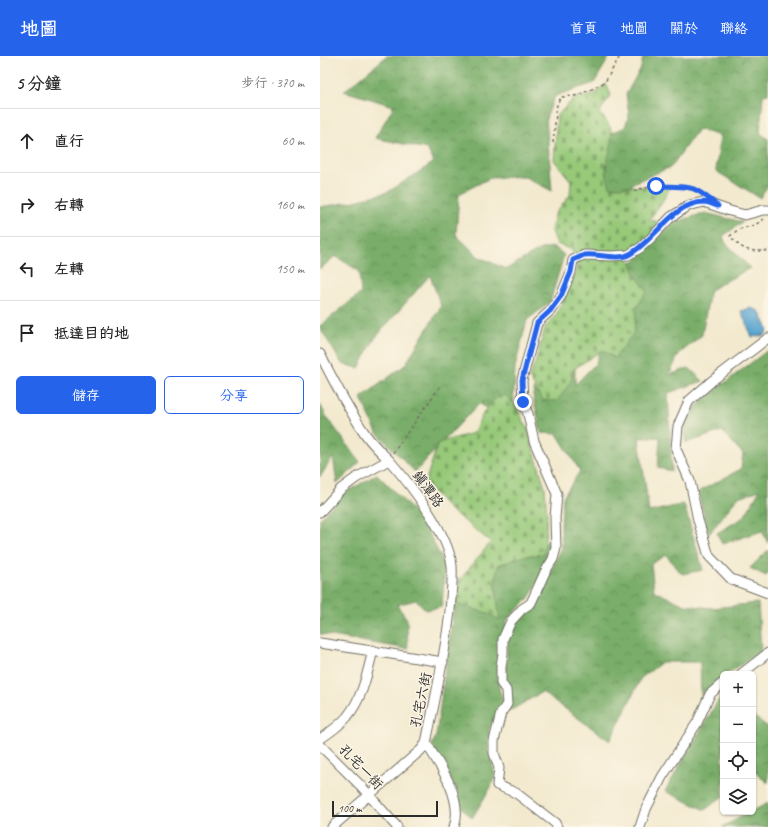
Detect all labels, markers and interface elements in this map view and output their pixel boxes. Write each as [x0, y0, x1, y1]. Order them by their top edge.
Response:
text: 地圖 [20, 17, 58, 41]
text: 首頁 [570, 20, 598, 37]
text: 地圖 [620, 20, 648, 37]
text: 關於 [670, 20, 698, 37]
text: 聯絡 [720, 20, 748, 37]
text: 5 分鐘 [16, 73, 62, 94]
text: 步行 · 370 m [241, 75, 304, 91]
icon: ahead [16, 130, 38, 152]
text: 直行 [54, 132, 84, 151]
text: 60 m [282, 133, 304, 149]
route start [647, 177, 665, 195]
icon: right [16, 194, 38, 216]
text: 右轉 [54, 196, 84, 215]
text: 160 m [276, 197, 304, 213]
icon: left [16, 258, 38, 280]
text: 左轉 [54, 260, 84, 279]
text: 150 m [276, 261, 304, 277]
icon: arrive [16, 322, 38, 344]
text: 抵達目的地 [54, 324, 129, 343]
button: 儲存 [16, 376, 156, 414]
button: 分享 [164, 376, 304, 414]
route end [514, 393, 532, 411]
street label: 鎮潭路 [409, 467, 447, 511]
street label: 孔宅六街 [407, 671, 435, 729]
map controls [720, 671, 756, 815]
button: + [720, 671, 756, 707]
button: − [720, 707, 756, 743]
street label: 孔宅一街 [335, 741, 387, 793]
button: locate [720, 743, 756, 779]
button: layers [720, 779, 756, 815]
scale bar [332, 799, 438, 818]
text: 100 m [338, 801, 362, 815]

